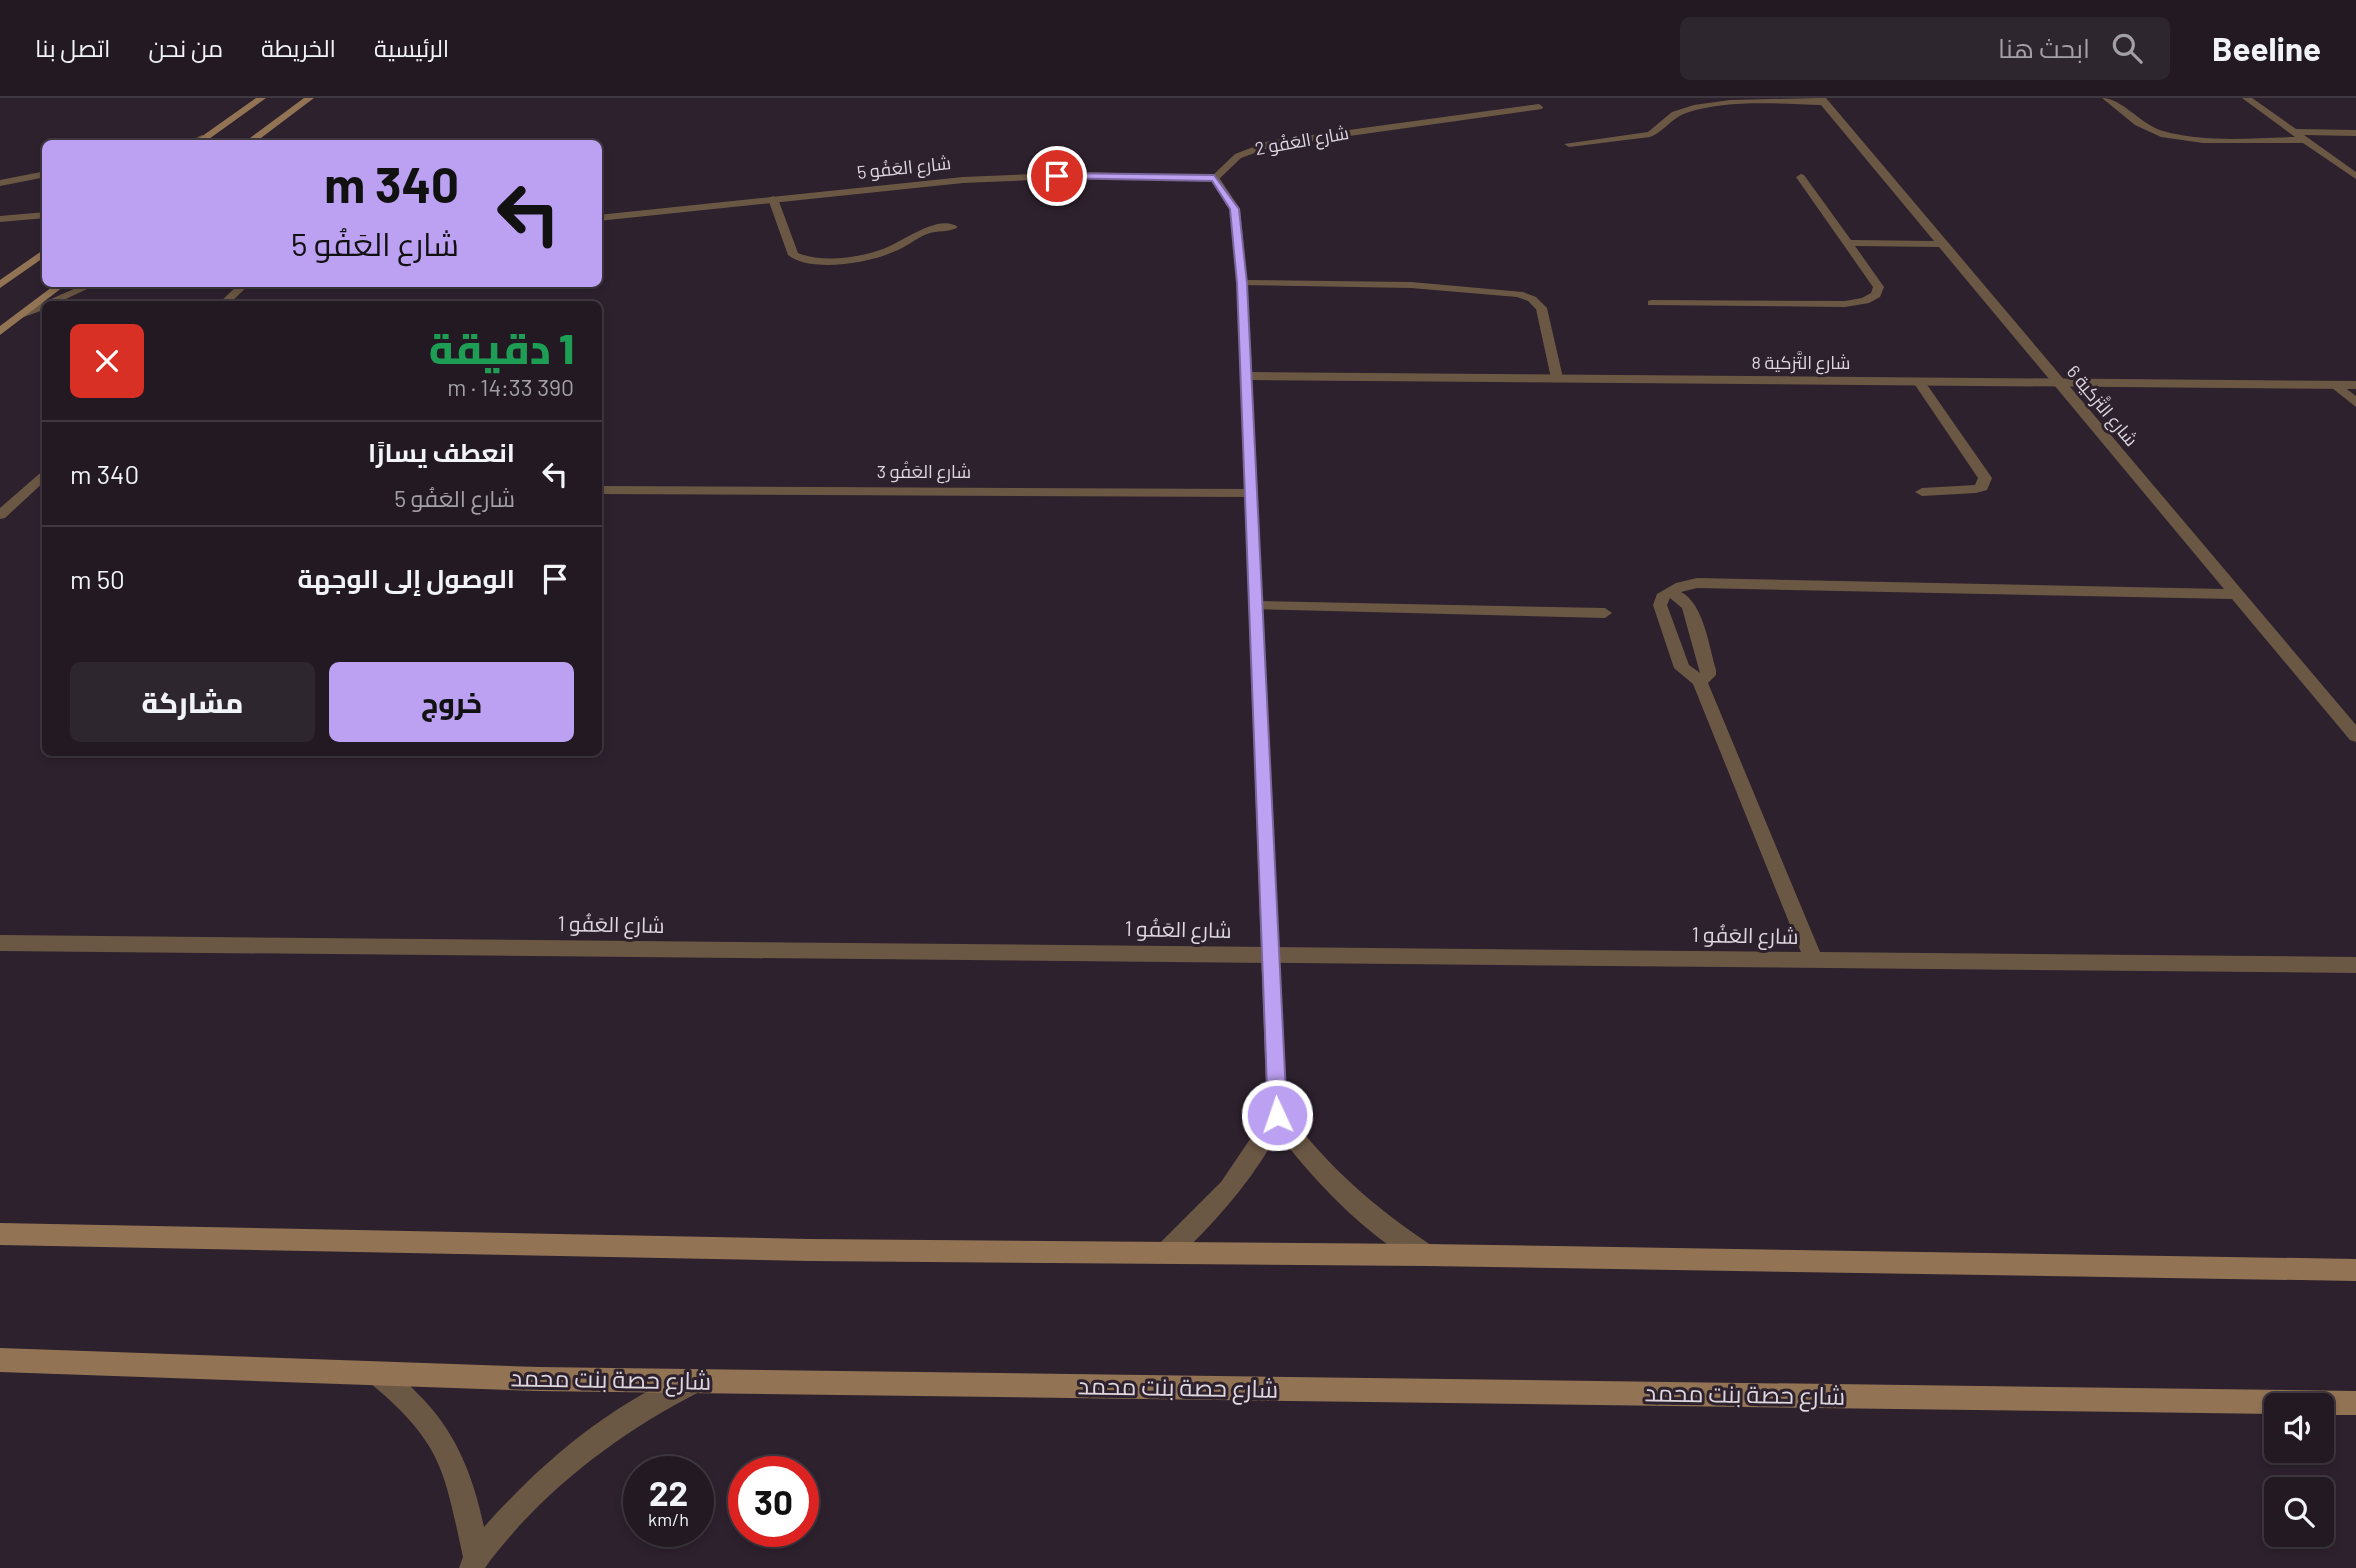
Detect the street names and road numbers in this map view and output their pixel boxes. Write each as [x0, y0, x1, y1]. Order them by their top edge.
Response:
street label: شارع العَفُو 2 [1253, 121, 1351, 161]
street label: شارع العَفُو 5 [856, 151, 952, 185]
street label: شارع التَّزكية 8 [1752, 351, 1850, 375]
street label: شارع التَّزكية 6 [2061, 360, 2143, 452]
street label: شارع العَفُو 3 [877, 460, 971, 484]
street label: شارع العَفُو 1 [557, 910, 665, 940]
street label: شارع العَفُو 1 [1124, 915, 1232, 945]
street label: شارع العَفُو 1 [1691, 921, 1799, 951]
street label: شارع حصة بنت محمد [510, 1362, 712, 1398]
street label: شارع حصة بنت محمد [1077, 1370, 1279, 1406]
street label: شارع حصة بنت محمد [1644, 1377, 1846, 1413]

